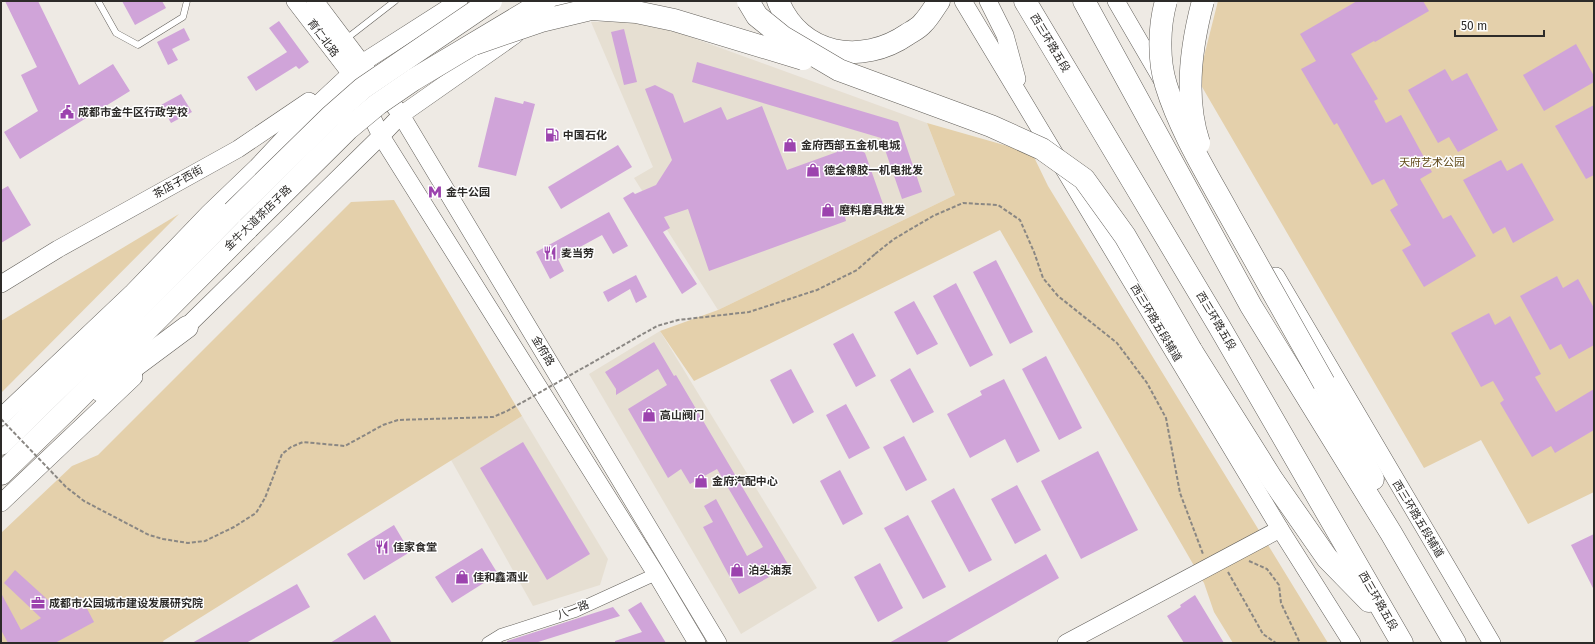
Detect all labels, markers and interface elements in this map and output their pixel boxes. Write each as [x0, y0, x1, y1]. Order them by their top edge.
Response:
street label: 西三环路五段 [1027, 11, 1073, 75]
scale bar [1455, 12, 1544, 38]
street label: 育仁北路 [305, 17, 341, 59]
text: 50 m [1461, 19, 1487, 33]
public building icon: 成都市金牛区行政学校 [59, 104, 75, 120]
place label: 成都市金牛区行政学校 [78, 106, 188, 119]
fuel station icon: 中国石化 [544, 127, 560, 143]
place label: 中国石化 [563, 129, 607, 142]
shop icon: 金府西部五金机电城 [782, 137, 798, 153]
place label: 金府西部五金机电城 [801, 139, 901, 152]
park label: 天府艺术公园 [1399, 156, 1465, 169]
shop icon: 德全橡胶一机电批发 [805, 162, 821, 178]
street label: 茶店子西街 [151, 163, 205, 201]
place label: 德全橡胶一机电批发 [824, 164, 923, 177]
street label: 金牛大道茶店子路 [222, 183, 294, 253]
metro station icon: 金牛公园 [427, 184, 443, 200]
place label: 金牛公园 [446, 186, 490, 199]
shop icon: 磨料磨具批发 [820, 202, 836, 218]
place label: 磨料磨具批发 [839, 204, 905, 217]
restaurant icon: 麦当劳 [542, 245, 558, 261]
place label: 麦当劳 [561, 247, 594, 260]
street label: 西三环路五段辅道 [1128, 282, 1184, 364]
street label: 西三环路五段 [1193, 289, 1239, 353]
street label: 金府路 [529, 334, 557, 368]
shop icon: 高山阀门 [641, 407, 657, 423]
place label: 高山阀门 [660, 409, 704, 422]
shop icon: 金府汽配中心 [693, 473, 709, 489]
place label: 金府汽配中心 [712, 475, 778, 488]
street label: 西三环路五段辅道 [1390, 478, 1446, 560]
restaurant icon: 佳家食堂 [374, 539, 390, 555]
place label: 佳家食堂 [393, 541, 437, 554]
shop icon: 泊头油泵 [729, 562, 745, 578]
place label: 泊头油泵 [748, 564, 792, 577]
shop icon: 佳和鑫酒业 [454, 569, 470, 585]
street label: 西三环路五段 [1356, 569, 1400, 633]
place label: 佳和鑫酒业 [473, 571, 528, 584]
office icon: 成都市公园城市建设发展研究院 [30, 595, 46, 611]
place label: 成都市公园城市建设发展研究院 [49, 597, 203, 610]
street label: 八一路 [555, 598, 591, 622]

